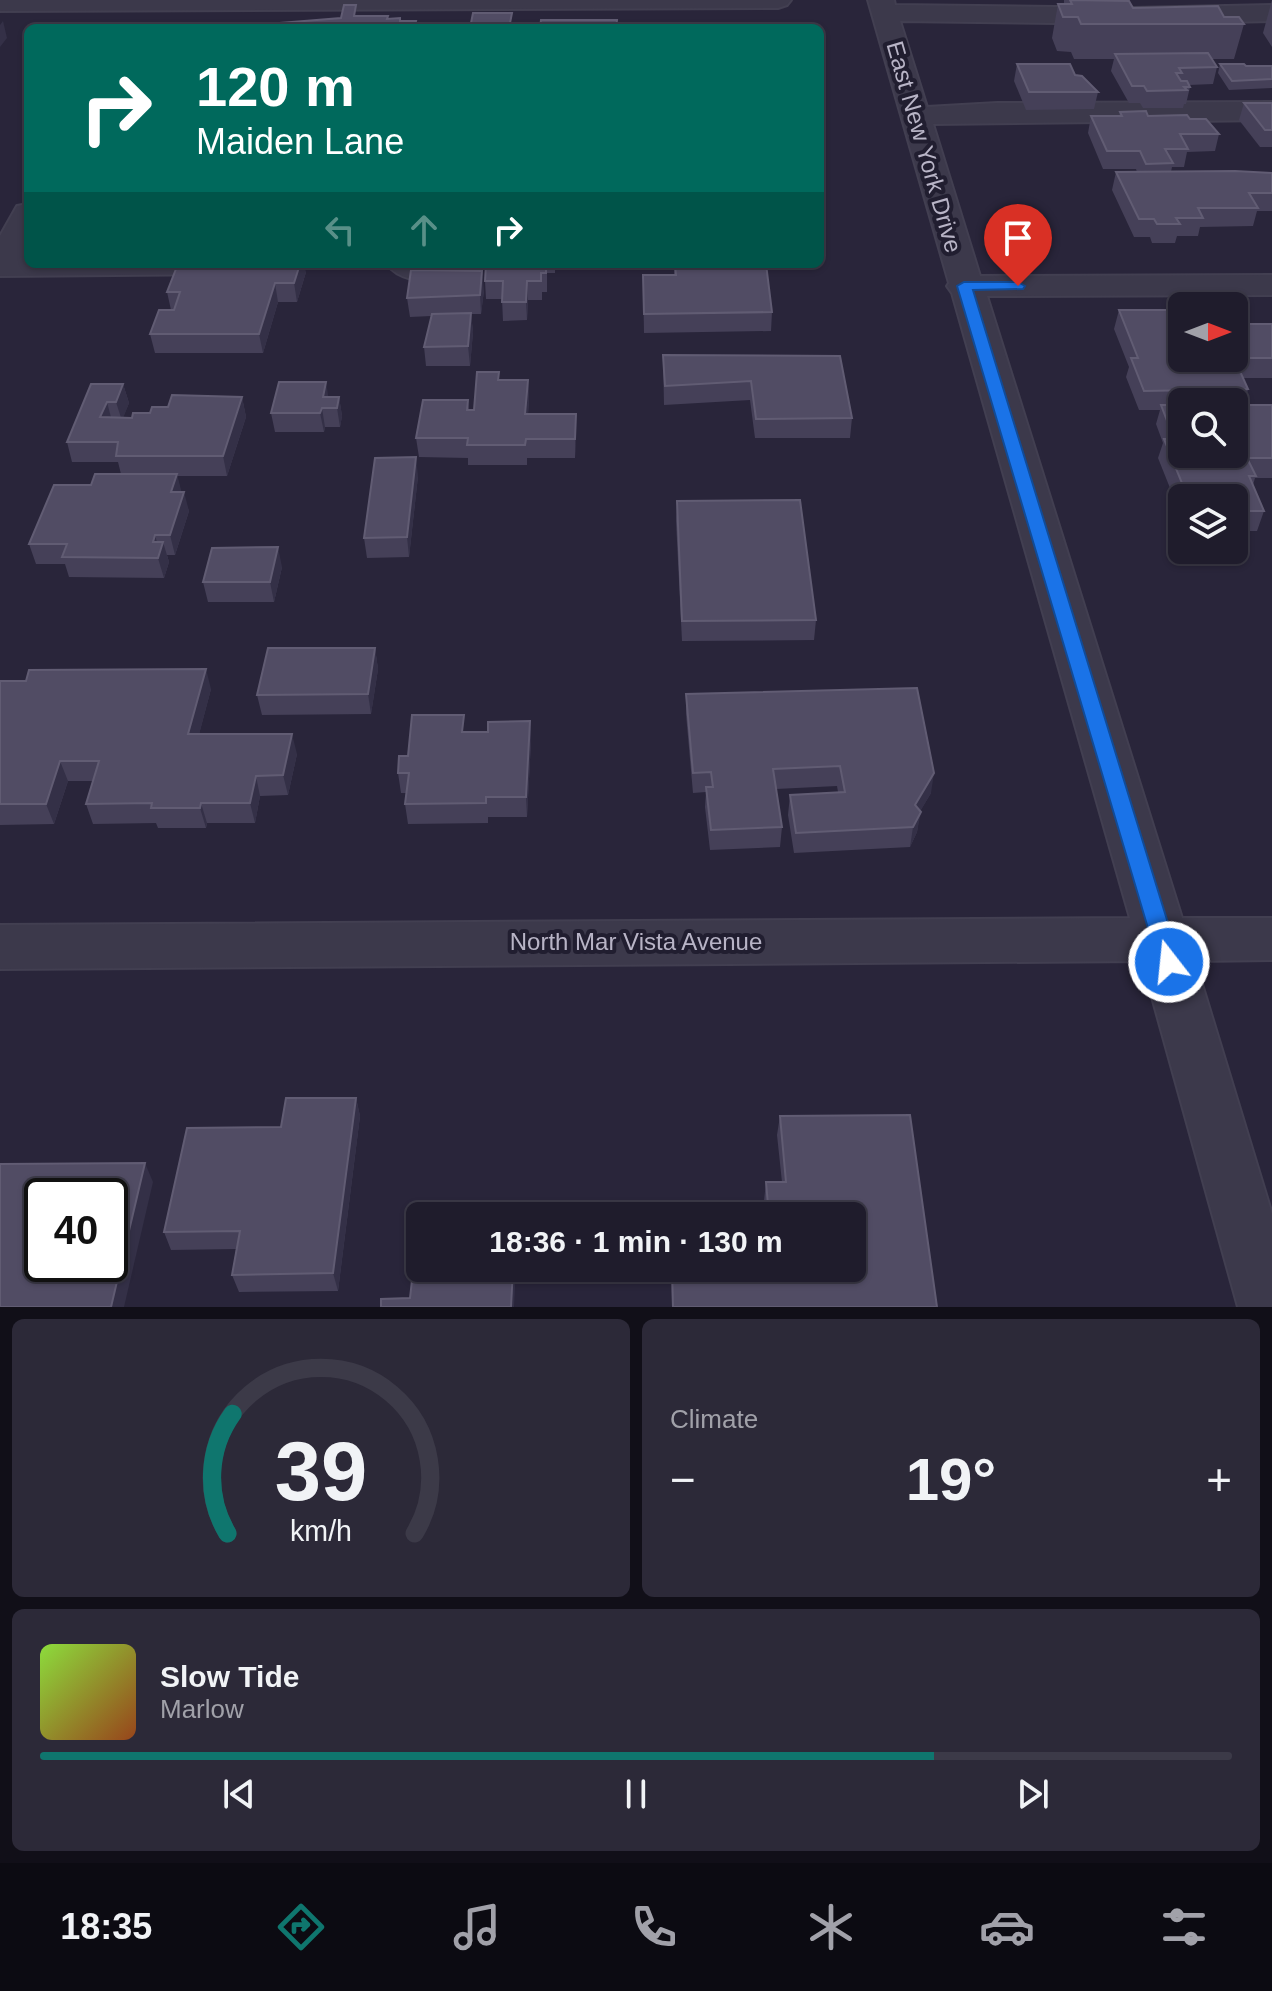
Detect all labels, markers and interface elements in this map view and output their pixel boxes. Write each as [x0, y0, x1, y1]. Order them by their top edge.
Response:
street label: East New York Drive [881, 38, 968, 256]
text: 120 m [196, 55, 355, 118]
icon: right [64, 56, 168, 160]
text: Maiden Lane [196, 121, 404, 162]
pin [984, 204, 1052, 286]
icon: left [318, 208, 362, 252]
icon: ahead [402, 208, 446, 252]
icon: right [486, 208, 530, 252]
icon: arrive [996, 216, 1040, 260]
north arrow [1168, 292, 1248, 372]
map controls [1168, 292, 1248, 564]
button: search [1168, 388, 1248, 468]
button: layers [1168, 484, 1248, 564]
position arrow [1127, 920, 1211, 1004]
street label: North Mar Vista Avenue [510, 928, 762, 955]
speed limit sign: 40 [24, 1178, 128, 1282]
text: 18:36 · 1 min · 130 m [489, 1225, 783, 1258]
text: Climate [670, 1404, 758, 1434]
text: 39 [275, 1425, 367, 1518]
text: 19° [906, 1446, 996, 1513]
text: − [670, 1455, 696, 1504]
text: + [1206, 1455, 1232, 1504]
text: km/h [290, 1515, 352, 1547]
text: Slow Tide [160, 1660, 299, 1693]
text: Marlow [160, 1694, 244, 1724]
icon: previous [217, 1772, 261, 1816]
icon: pause [614, 1772, 658, 1816]
icon: next [1011, 1772, 1055, 1816]
icon: directions [273, 1899, 329, 1955]
icon: music [449, 1899, 505, 1955]
icon: phone [626, 1899, 682, 1955]
icon: climate [803, 1899, 859, 1955]
icon: car [979, 1899, 1035, 1955]
icon: filters [1156, 1899, 1212, 1955]
text: 18:35 [60, 1906, 152, 1947]

